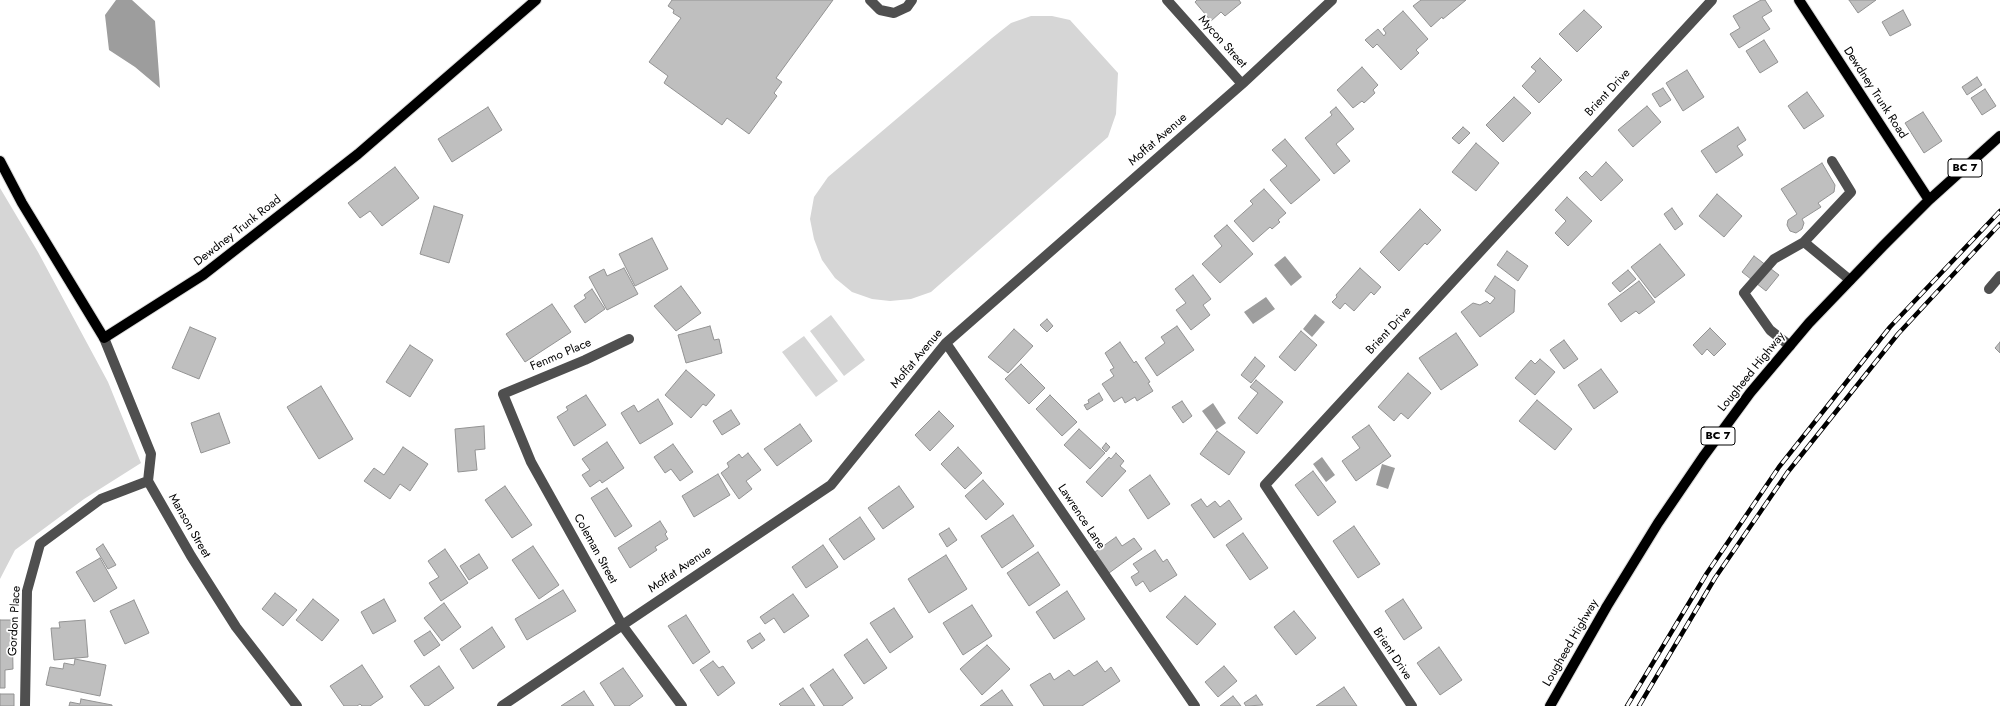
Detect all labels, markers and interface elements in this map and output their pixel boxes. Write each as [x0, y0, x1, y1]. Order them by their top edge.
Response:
street label: Mycon Street [1195, 13, 1249, 71]
street label: Dewdney Trunk Road [1840, 44, 1910, 142]
street label: Brient Drive [1582, 66, 1634, 120]
street label: Moffat Avenue [1126, 111, 1190, 169]
road number: BC 7 [1948, 159, 1982, 177]
street label: Dewdney Trunk Road [192, 193, 284, 269]
street label: Brient Drive [1363, 304, 1415, 358]
street label: Moffat Avenue [888, 327, 946, 391]
street label: Lougheed Highway [1716, 329, 1788, 415]
street label: Fenmo Place [528, 336, 594, 374]
road number: BC 7 [1701, 427, 1735, 445]
street label: Lawrence Lane [1054, 482, 1108, 552]
street label: Manson Street [165, 491, 213, 561]
street label: Coleman Street [570, 512, 620, 586]
street label: Moffat Avenue [646, 544, 714, 596]
street label: Gordon Place [6, 586, 24, 656]
street label: Lougheed Highway [1540, 597, 1602, 689]
street label: Brient Drive [1369, 625, 1415, 683]

